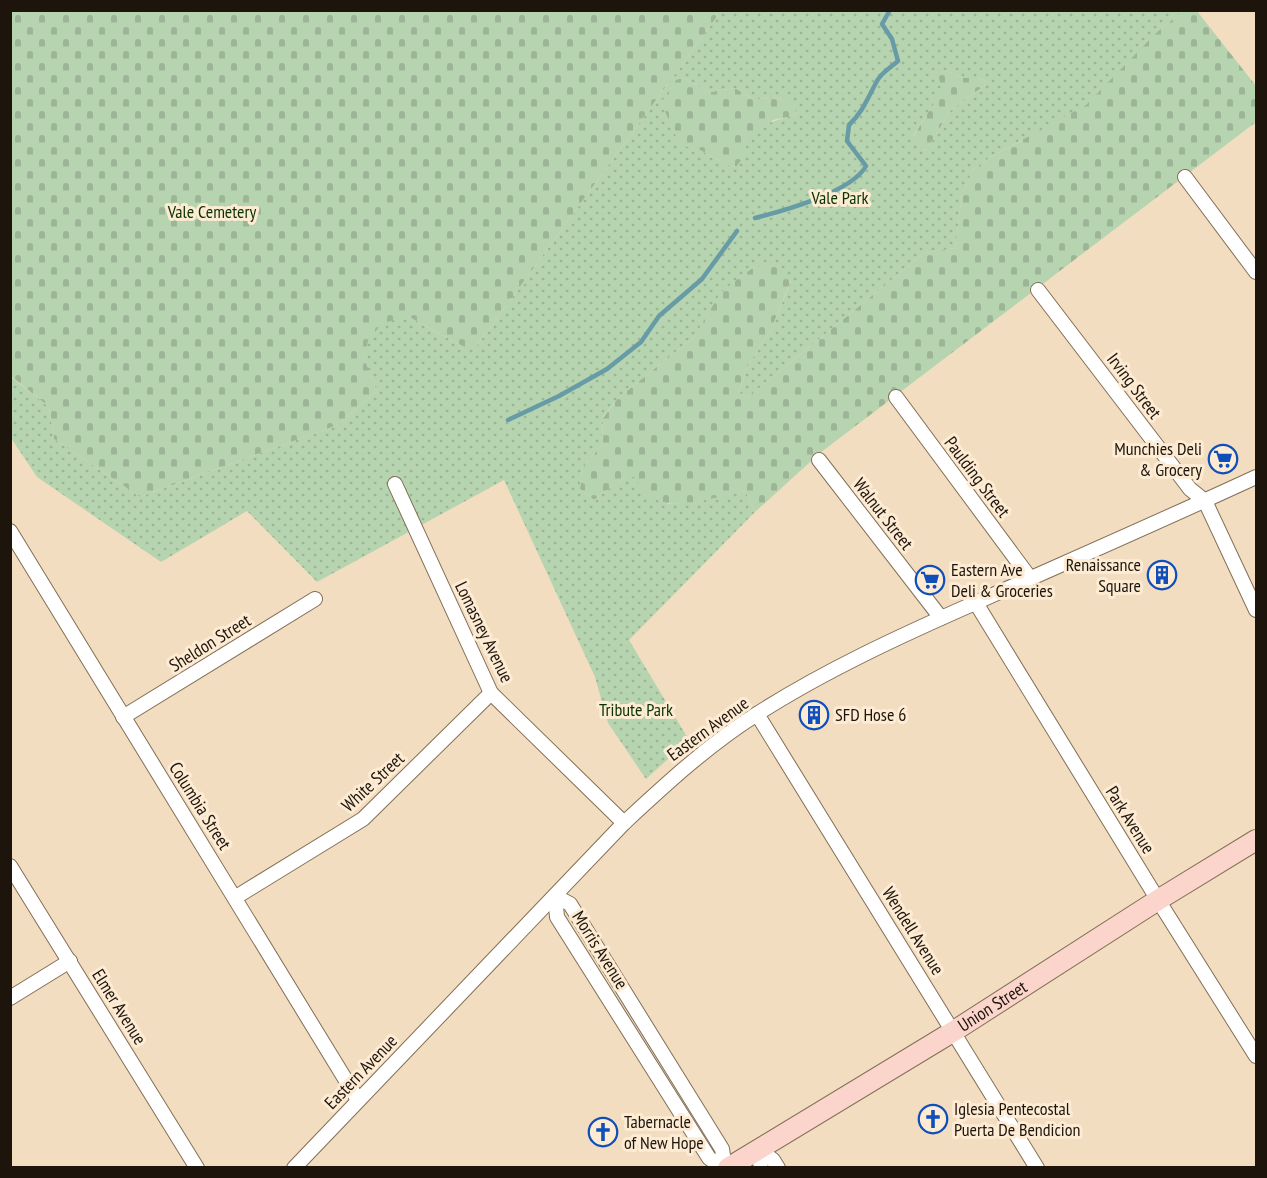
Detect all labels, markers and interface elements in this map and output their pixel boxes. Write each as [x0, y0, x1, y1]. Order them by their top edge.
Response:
park label: Vale Park [811, 186, 869, 209]
park label: Vale Cemetery [167, 200, 256, 223]
street label: Irving Street [1102, 348, 1167, 423]
street label: Paulding Street [940, 432, 1015, 522]
place label: Munchies Deli & Grocery [1114, 437, 1202, 481]
supermarket icon: Munchies Deli & Grocery [1207, 443, 1239, 475]
street label: Walnut Street [848, 473, 919, 554]
place label: Renaissance Square [1066, 553, 1141, 597]
place label: Eastern Ave Deli & Groceries [951, 558, 1053, 602]
building icon: Renaissance Square [1146, 559, 1178, 591]
supermarket icon: Eastern Ave Deli & Groceries [914, 564, 946, 596]
street label: Lomasney Avenue [450, 577, 519, 686]
street label: Sheldon Street [165, 608, 255, 677]
street label: Eastern Avenue [663, 691, 753, 766]
park label: Tribute Park [599, 698, 673, 721]
building icon: SFD Hose 6 [798, 699, 830, 731]
place label: SFD Hose 6 [835, 703, 906, 726]
street label: White Street [337, 747, 409, 816]
street label: Columbia Street [164, 758, 236, 854]
street label: Park Avenue [1101, 782, 1160, 858]
street label: Wendell Avenue [877, 883, 949, 979]
street label: Morris Avenue [567, 906, 633, 993]
street label: Elmer Avenue [87, 965, 152, 1049]
street label: Union Street [953, 975, 1031, 1037]
street label: Eastern Avenue [319, 1030, 402, 1114]
place label: Iglesia Pentecostal Puerta De Bendicion [954, 1097, 1080, 1141]
church icon: Iglesia Pentecostal Puerta De Bendicion [917, 1103, 949, 1135]
place label: Tabernacle of New Hope [624, 1110, 704, 1154]
church icon: Tabernacle of New Hope [587, 1116, 619, 1148]

